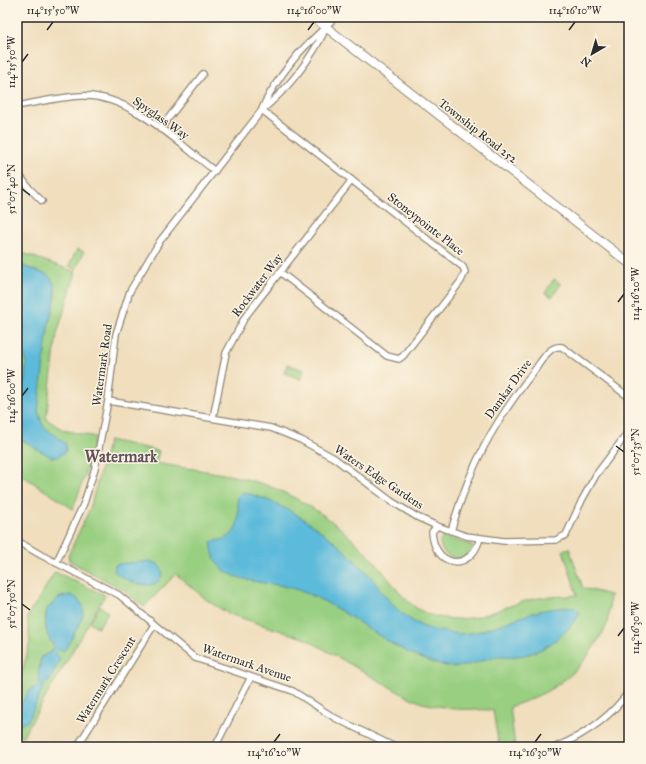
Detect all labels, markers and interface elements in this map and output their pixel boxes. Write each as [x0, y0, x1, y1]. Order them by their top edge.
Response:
text: 114°15'50"W [27, 5, 80, 17]
text: 114°16'00"W [287, 5, 342, 17]
text: 114°16'10"W [549, 5, 602, 17]
north arrow [572, 34, 612, 74]
text: 114°15'50"W [6, 35, 18, 88]
text: N [578, 53, 594, 69]
street label: Spyglass Way [130, 94, 192, 143]
street label: Township Road 252 [436, 96, 520, 166]
text: 51°07'40"N [6, 163, 18, 214]
street label: Stoneypointe Place [385, 190, 467, 258]
street label: Rockwater Way [229, 250, 286, 319]
text: 114°16'20"W [630, 267, 642, 321]
street label: Watermark Road [89, 323, 115, 407]
street label: Damkar Drive [482, 357, 534, 421]
text: 114°16'00"W [6, 368, 18, 423]
text: 51°07'35"N [630, 428, 642, 476]
street label: Waters Edge Gardens [331, 442, 426, 513]
district label: Watermark [84, 447, 158, 466]
text: 51°07'50"N [6, 579, 18, 629]
text: 114°16'30"W [630, 601, 642, 654]
street label: Watermark Crescent [74, 633, 139, 726]
street label: Watermark Avenue [201, 641, 293, 685]
text: 114°16'20"W [247, 747, 301, 759]
text: 114°16'30"W [509, 747, 562, 759]

